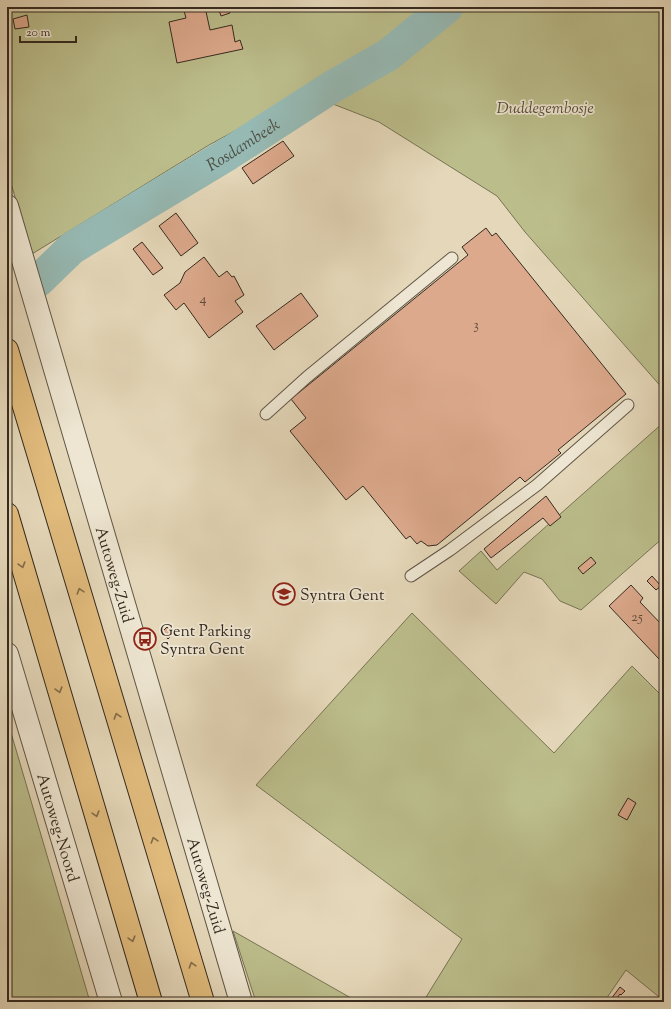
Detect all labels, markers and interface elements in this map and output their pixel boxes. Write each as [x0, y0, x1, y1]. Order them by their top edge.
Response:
scale bar [20, 18, 76, 44]
text: 20 m [26, 24, 51, 42]
park label: Duddegembosje [496, 98, 594, 121]
water label: Rosdambeek [202, 114, 285, 178]
house number: 4 [199, 290, 207, 310]
house number: 3 [473, 316, 479, 336]
street label: Autoweg-Zuid [88, 524, 138, 626]
one-way arrow [17, 561, 26, 568]
school or university icon: Syntra Gent [271, 581, 297, 607]
place label: Syntra Gent [300, 585, 385, 608]
one-way arrow [76, 588, 85, 595]
house number: 25 [631, 608, 643, 628]
place label: Gent Parking Syntra Gent [160, 621, 251, 662]
bus stop icon: Gent Parking Syntra Gent [132, 626, 158, 652]
one-way arrow [54, 686, 63, 693]
one-way arrow [113, 712, 122, 719]
street label: Autoweg-Noord [29, 771, 84, 885]
one-way arrow [91, 811, 100, 818]
street label: Autoweg-Zuid [179, 835, 229, 937]
one-way arrow [150, 837, 159, 844]
one-way arrow [127, 935, 136, 942]
one-way arrow [188, 961, 197, 968]

